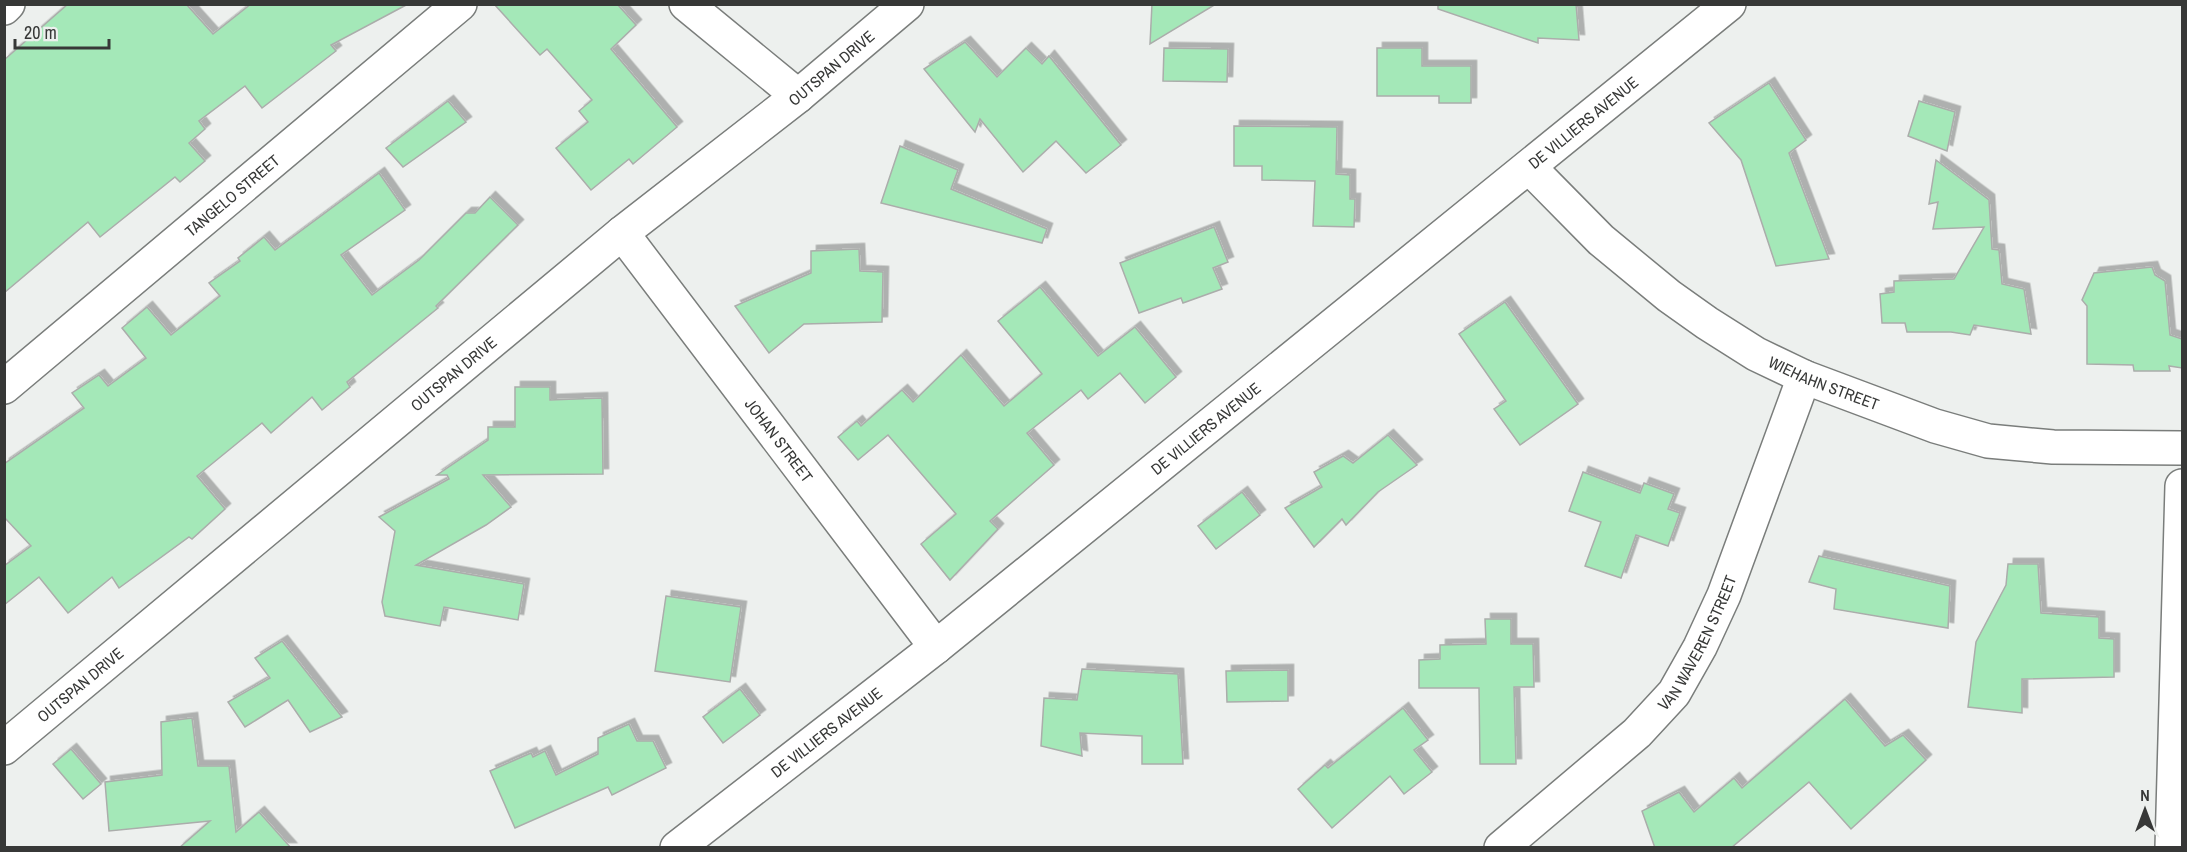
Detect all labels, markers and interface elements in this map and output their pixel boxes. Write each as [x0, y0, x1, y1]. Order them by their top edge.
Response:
scale bar [15, 12, 110, 50]
text: 20 m [24, 20, 57, 45]
street label: OUTSPAN DRIVE [784, 25, 879, 111]
street label: DE VILLIERS AVENUE [1524, 71, 1643, 174]
street label: TANGELO STREET [180, 149, 284, 241]
street label: OUTSPAN DRIVE [406, 331, 501, 416]
street label: WIEHAHN STREET [1765, 351, 1882, 415]
street label: DE VILLIERS AVENUE [1146, 377, 1265, 480]
street label: JOHAN STREET [740, 394, 818, 487]
street label: VAN WAVEREN STREET [1653, 572, 1741, 715]
street label: OUTSPAN DRIVE [32, 642, 128, 727]
street label: DE VILLIERS AVENUE [766, 682, 887, 782]
north arrow [2115, 780, 2175, 840]
text: N [2140, 784, 2150, 806]

